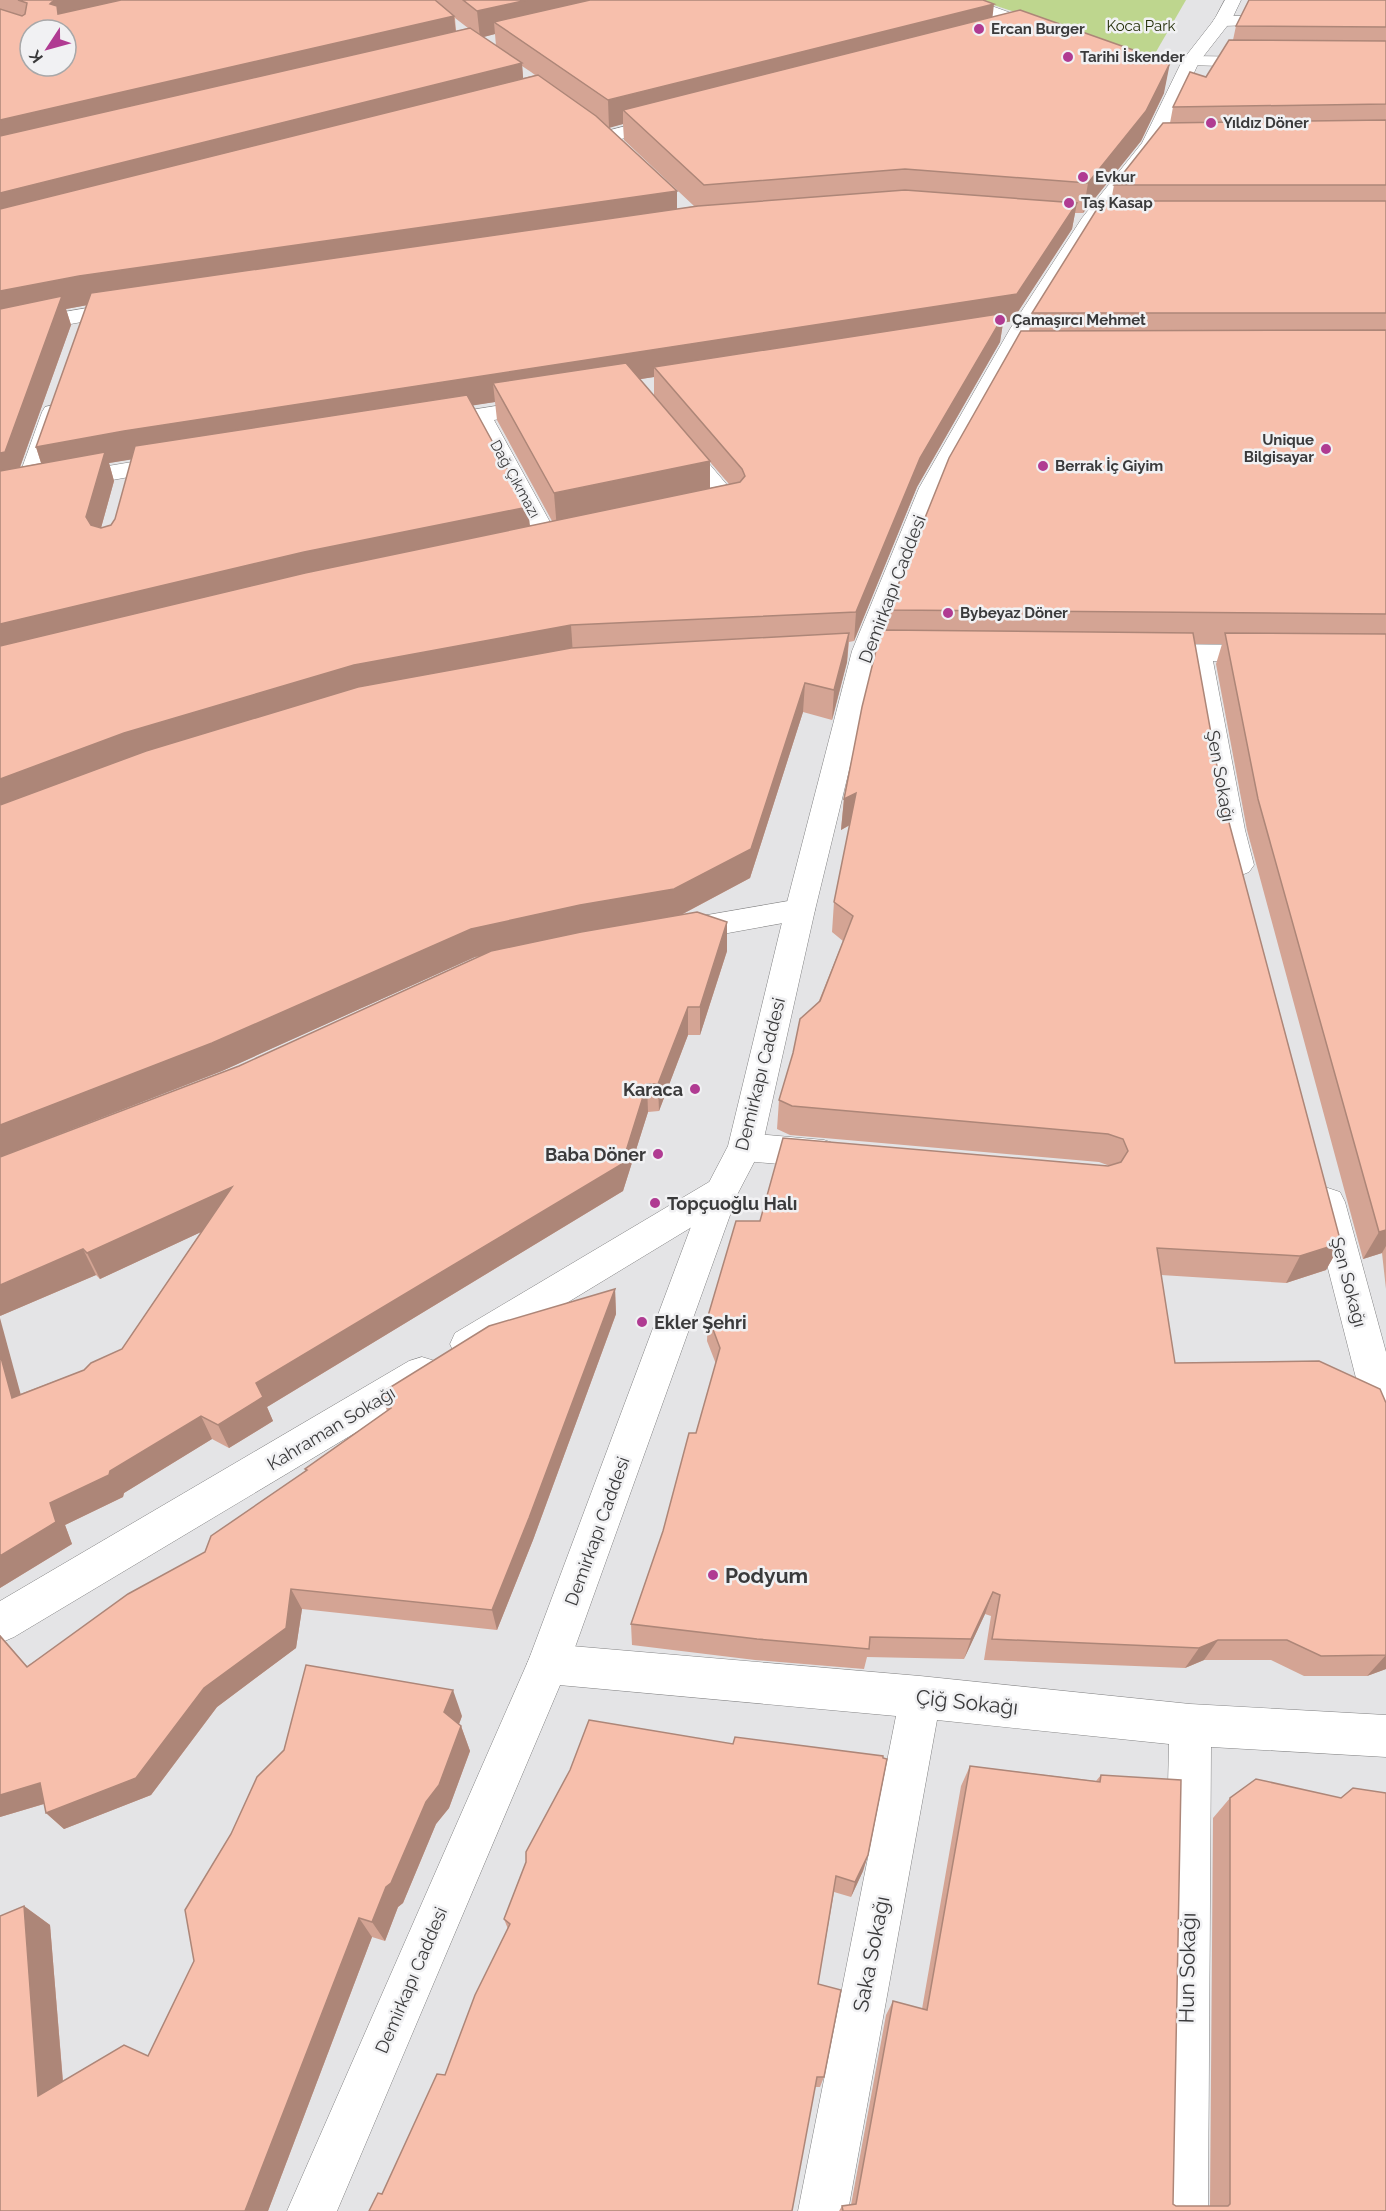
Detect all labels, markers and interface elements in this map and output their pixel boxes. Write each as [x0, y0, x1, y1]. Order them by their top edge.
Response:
park label: Koca Park [1107, 17, 1176, 35]
north arrow [18, 18, 78, 78]
place label: Ercan Burger [991, 20, 1085, 38]
marker: Ercan Burger [972, 22, 986, 36]
text: K [25, 46, 47, 66]
place label: Tarihi İskender [1080, 48, 1185, 66]
marker: Tarihi İskender [1061, 50, 1075, 64]
place label: Yıldız Döner [1223, 114, 1309, 132]
marker: Yıldız Döner [1204, 116, 1218, 130]
place label: Evkur [1095, 168, 1136, 186]
marker: Evkur [1076, 170, 1090, 184]
place label: Taş Kasap [1081, 194, 1153, 212]
marker: Taş Kasap [1062, 196, 1076, 210]
place label: Çamaşırcı Mehmet [1012, 311, 1146, 329]
marker: Çamaşırcı Mehmet [993, 313, 1007, 327]
place label: Unique Bilgisayar [1244, 431, 1314, 466]
street label: Dağ Çıkmazı [486, 437, 544, 521]
marker: Unique Bilgisayar [1319, 442, 1333, 456]
place label: Berrak İç Giyim [1055, 457, 1163, 475]
marker: Berrak İç Giyim [1036, 459, 1050, 473]
street label: Demirkapı Caddesi [854, 512, 930, 666]
place label: Bybeyaz Döner [960, 604, 1068, 622]
marker: Bybeyaz Döner [941, 606, 955, 620]
street label: Şen Sokağı [1203, 729, 1239, 823]
street label: Demirkapı Caddesi [731, 995, 789, 1153]
place label: Karaca [623, 1079, 683, 1100]
marker: Karaca [688, 1082, 702, 1096]
place label: Baba Döner [545, 1144, 646, 1165]
marker: Baba Döner [651, 1147, 665, 1161]
place label: Topçuoğlu Halı [667, 1193, 797, 1214]
marker: Topçuoğlu Halı [648, 1196, 662, 1210]
street label: Şen Sokağı [1327, 1235, 1371, 1329]
place label: Ekler Şehri [654, 1312, 747, 1333]
marker: Ekler Şehri [635, 1315, 649, 1329]
street label: Kahraman Sokağı [263, 1382, 399, 1474]
street label: Demirkapı Caddesi [560, 1454, 634, 1608]
place label: Podyum [725, 1563, 808, 1588]
marker: Podyum [706, 1568, 720, 1582]
street label: Çiğ Sokağı [915, 1684, 1019, 1720]
street label: Saka Sokağı [848, 1894, 894, 2014]
street label: Demirkapı Caddesi [371, 1904, 451, 2056]
street label: Hun Sokağı [1174, 1912, 1200, 2024]

